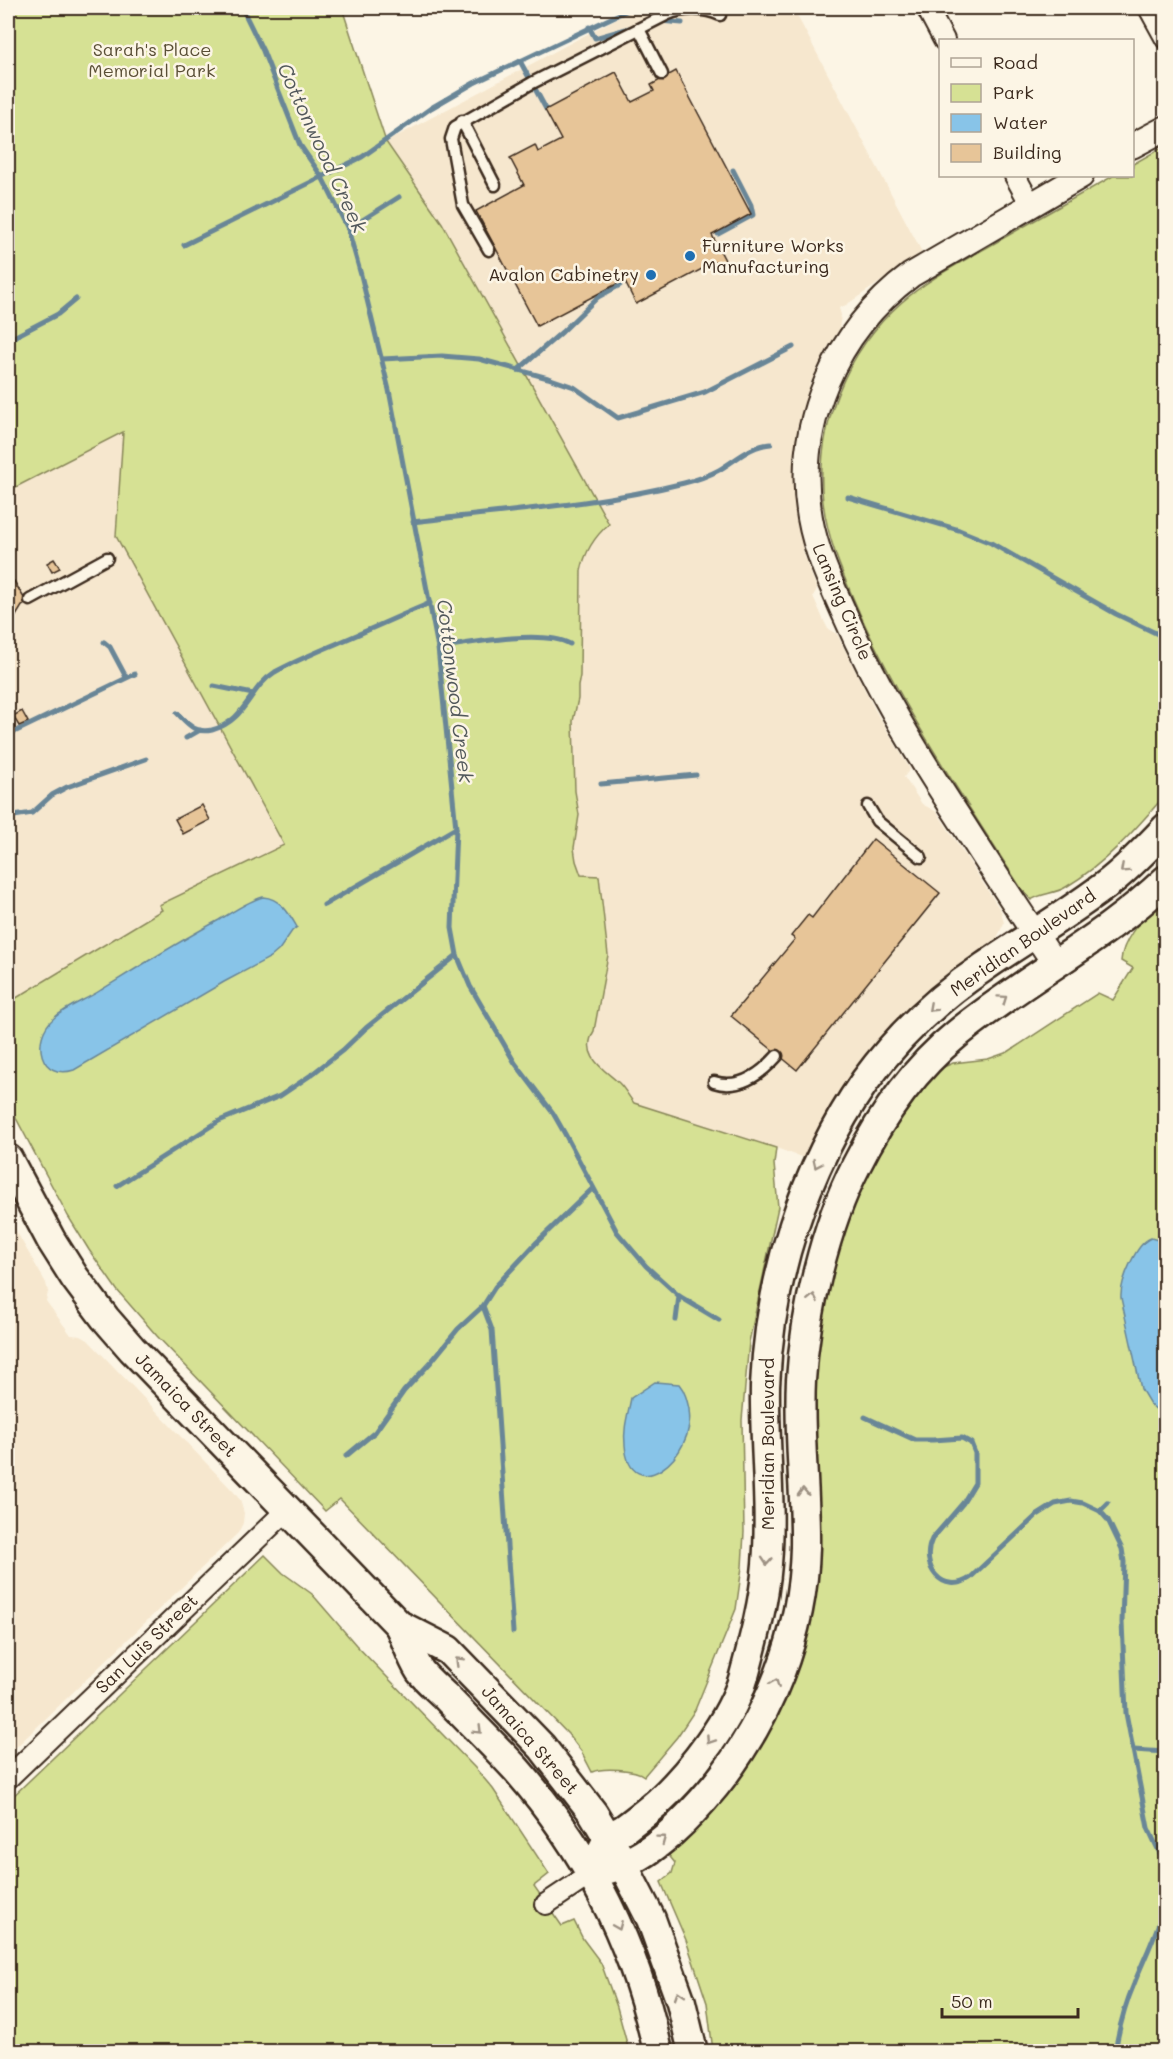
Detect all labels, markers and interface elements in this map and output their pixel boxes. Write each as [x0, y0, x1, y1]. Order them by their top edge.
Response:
park label: Sarah's Place Memorial Park [88, 37, 216, 82]
legend [939, 39, 1134, 177]
text: Road [993, 50, 1038, 74]
water label: Cottonwood Creek [272, 58, 374, 237]
text: Park [993, 80, 1034, 104]
text: Water [993, 110, 1048, 134]
text: Building [993, 140, 1061, 164]
place label: Furniture Works Manufacturing [702, 233, 844, 278]
marker: Furniture Works Manufacturing [683, 249, 697, 263]
place label: Avalon Cabinetry [488, 262, 639, 286]
marker: Avalon Cabinetry [644, 268, 658, 282]
street label: Lansing Circle [808, 540, 878, 664]
water label: Cottonwood Creek [432, 598, 480, 784]
one-way arrow [1120, 862, 1131, 873]
street label: Meridian Boulevard [945, 883, 1100, 1001]
one-way arrow [996, 995, 1007, 1006]
one-way arrow [928, 1001, 939, 1012]
one-way arrow [813, 1157, 825, 1168]
one-way arrow [806, 1294, 819, 1304]
street label: Jamaica Street [130, 1347, 243, 1462]
street label: Meridian Boulevard [755, 1358, 779, 1530]
one-way arrow [797, 1488, 810, 1497]
one-way arrow [761, 1557, 774, 1566]
street label: San Luis Street [90, 1588, 203, 1698]
one-way arrow [455, 1658, 466, 1669]
one-way arrow [768, 1678, 780, 1689]
street label: Jamaica Street [477, 1680, 585, 1799]
one-way arrow [471, 1723, 482, 1734]
one-way arrow [707, 1733, 718, 1744]
one-way arrow [655, 1836, 666, 1847]
one-way arrow [611, 1920, 623, 1931]
scale bar [942, 1981, 1078, 2019]
text: 50 m [951, 1989, 993, 2013]
one-way arrow [673, 1990, 686, 2001]

